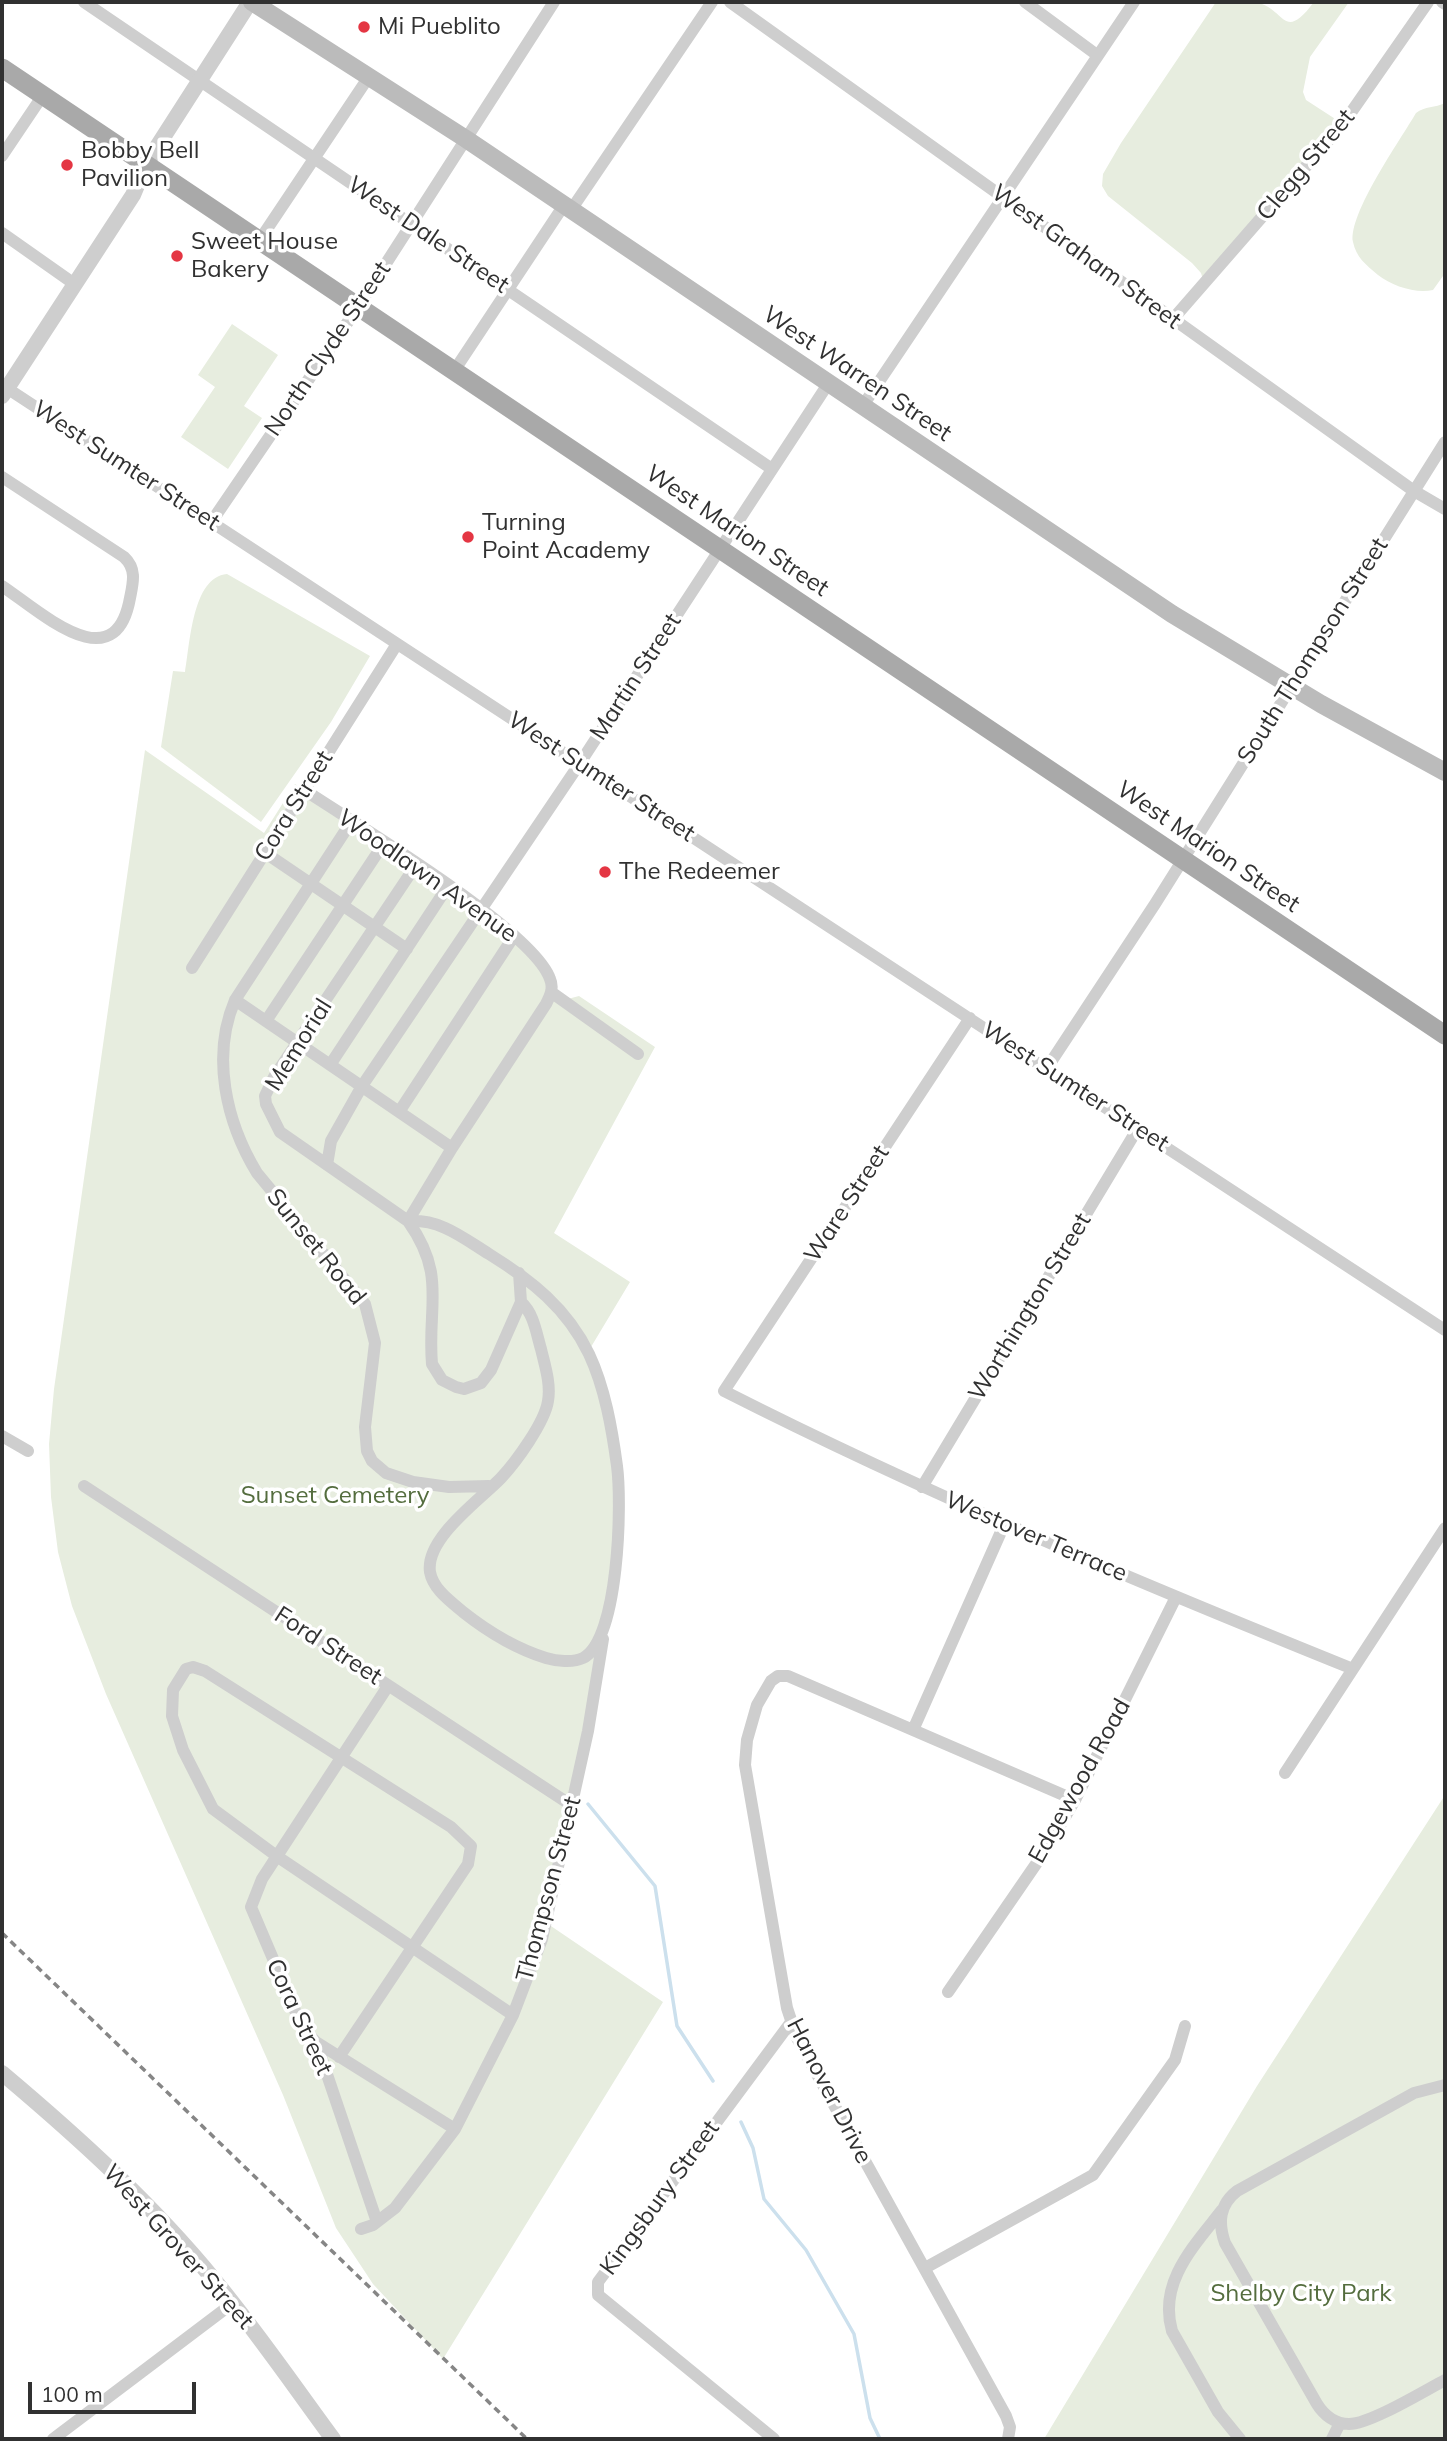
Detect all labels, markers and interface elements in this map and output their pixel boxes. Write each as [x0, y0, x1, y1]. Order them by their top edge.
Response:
place label: Mi Pueblito [378, 13, 501, 41]
marker: Mi Pueblito [356, 19, 372, 35]
street label: Clegg Street [1251, 103, 1361, 227]
place label: Bobby Bell Pavilion [81, 137, 199, 193]
marker: Bobby Bell Pavilion [59, 157, 75, 173]
street label: West Dale Street [342, 170, 514, 300]
street label: West Graham Street [986, 178, 1186, 336]
place label: Sweet House Bakery [191, 228, 338, 284]
marker: Sweet House Bakery [169, 248, 185, 264]
street label: North Clyde Street [259, 256, 397, 442]
street label: West Warren Street [757, 300, 957, 448]
street label: West Sumter Street [27, 395, 225, 537]
street label: West Marion Street [640, 459, 834, 603]
place label: Turning Point Academy [482, 509, 650, 565]
marker: Turning Point Academy [460, 529, 476, 545]
street label: South Thompson Street [1232, 533, 1394, 769]
street label: Martin Street [584, 608, 688, 746]
street label: West Sumter Street [502, 706, 700, 848]
street label: Cora Street [249, 745, 339, 867]
street label: West Marion Street [1111, 775, 1305, 919]
street label: Woodlawn Avenue [332, 803, 522, 949]
place label: The Redeemer [619, 858, 780, 886]
marker: The Redeemer [597, 864, 613, 880]
street label: Memorial [260, 994, 338, 1096]
street label: West Sumter Street [976, 1016, 1174, 1158]
street label: Ware Street [798, 1140, 896, 1268]
street label: Sunset Road [260, 1183, 372, 1311]
street label: Worthington Street [963, 1208, 1097, 1406]
park label: Sunset Cemetery [241, 1482, 429, 1510]
street label: Westover Terrace [941, 1486, 1131, 1588]
street label: Ford Street [269, 1601, 387, 1691]
street label: Edgewood Road [1023, 1694, 1137, 1868]
street label: Thompson Street [510, 1793, 588, 1985]
street label: Cora Street [260, 1954, 338, 2080]
street label: Hanover Drive [780, 2014, 878, 2168]
street label: Kingsbury Street [594, 2115, 726, 2281]
street label: West Grover Street [97, 2159, 259, 2335]
park label: Shelby City Park [1210, 2280, 1392, 2308]
scale bar [32, 2368, 200, 2412]
text: 100 m [41, 2381, 103, 2407]

